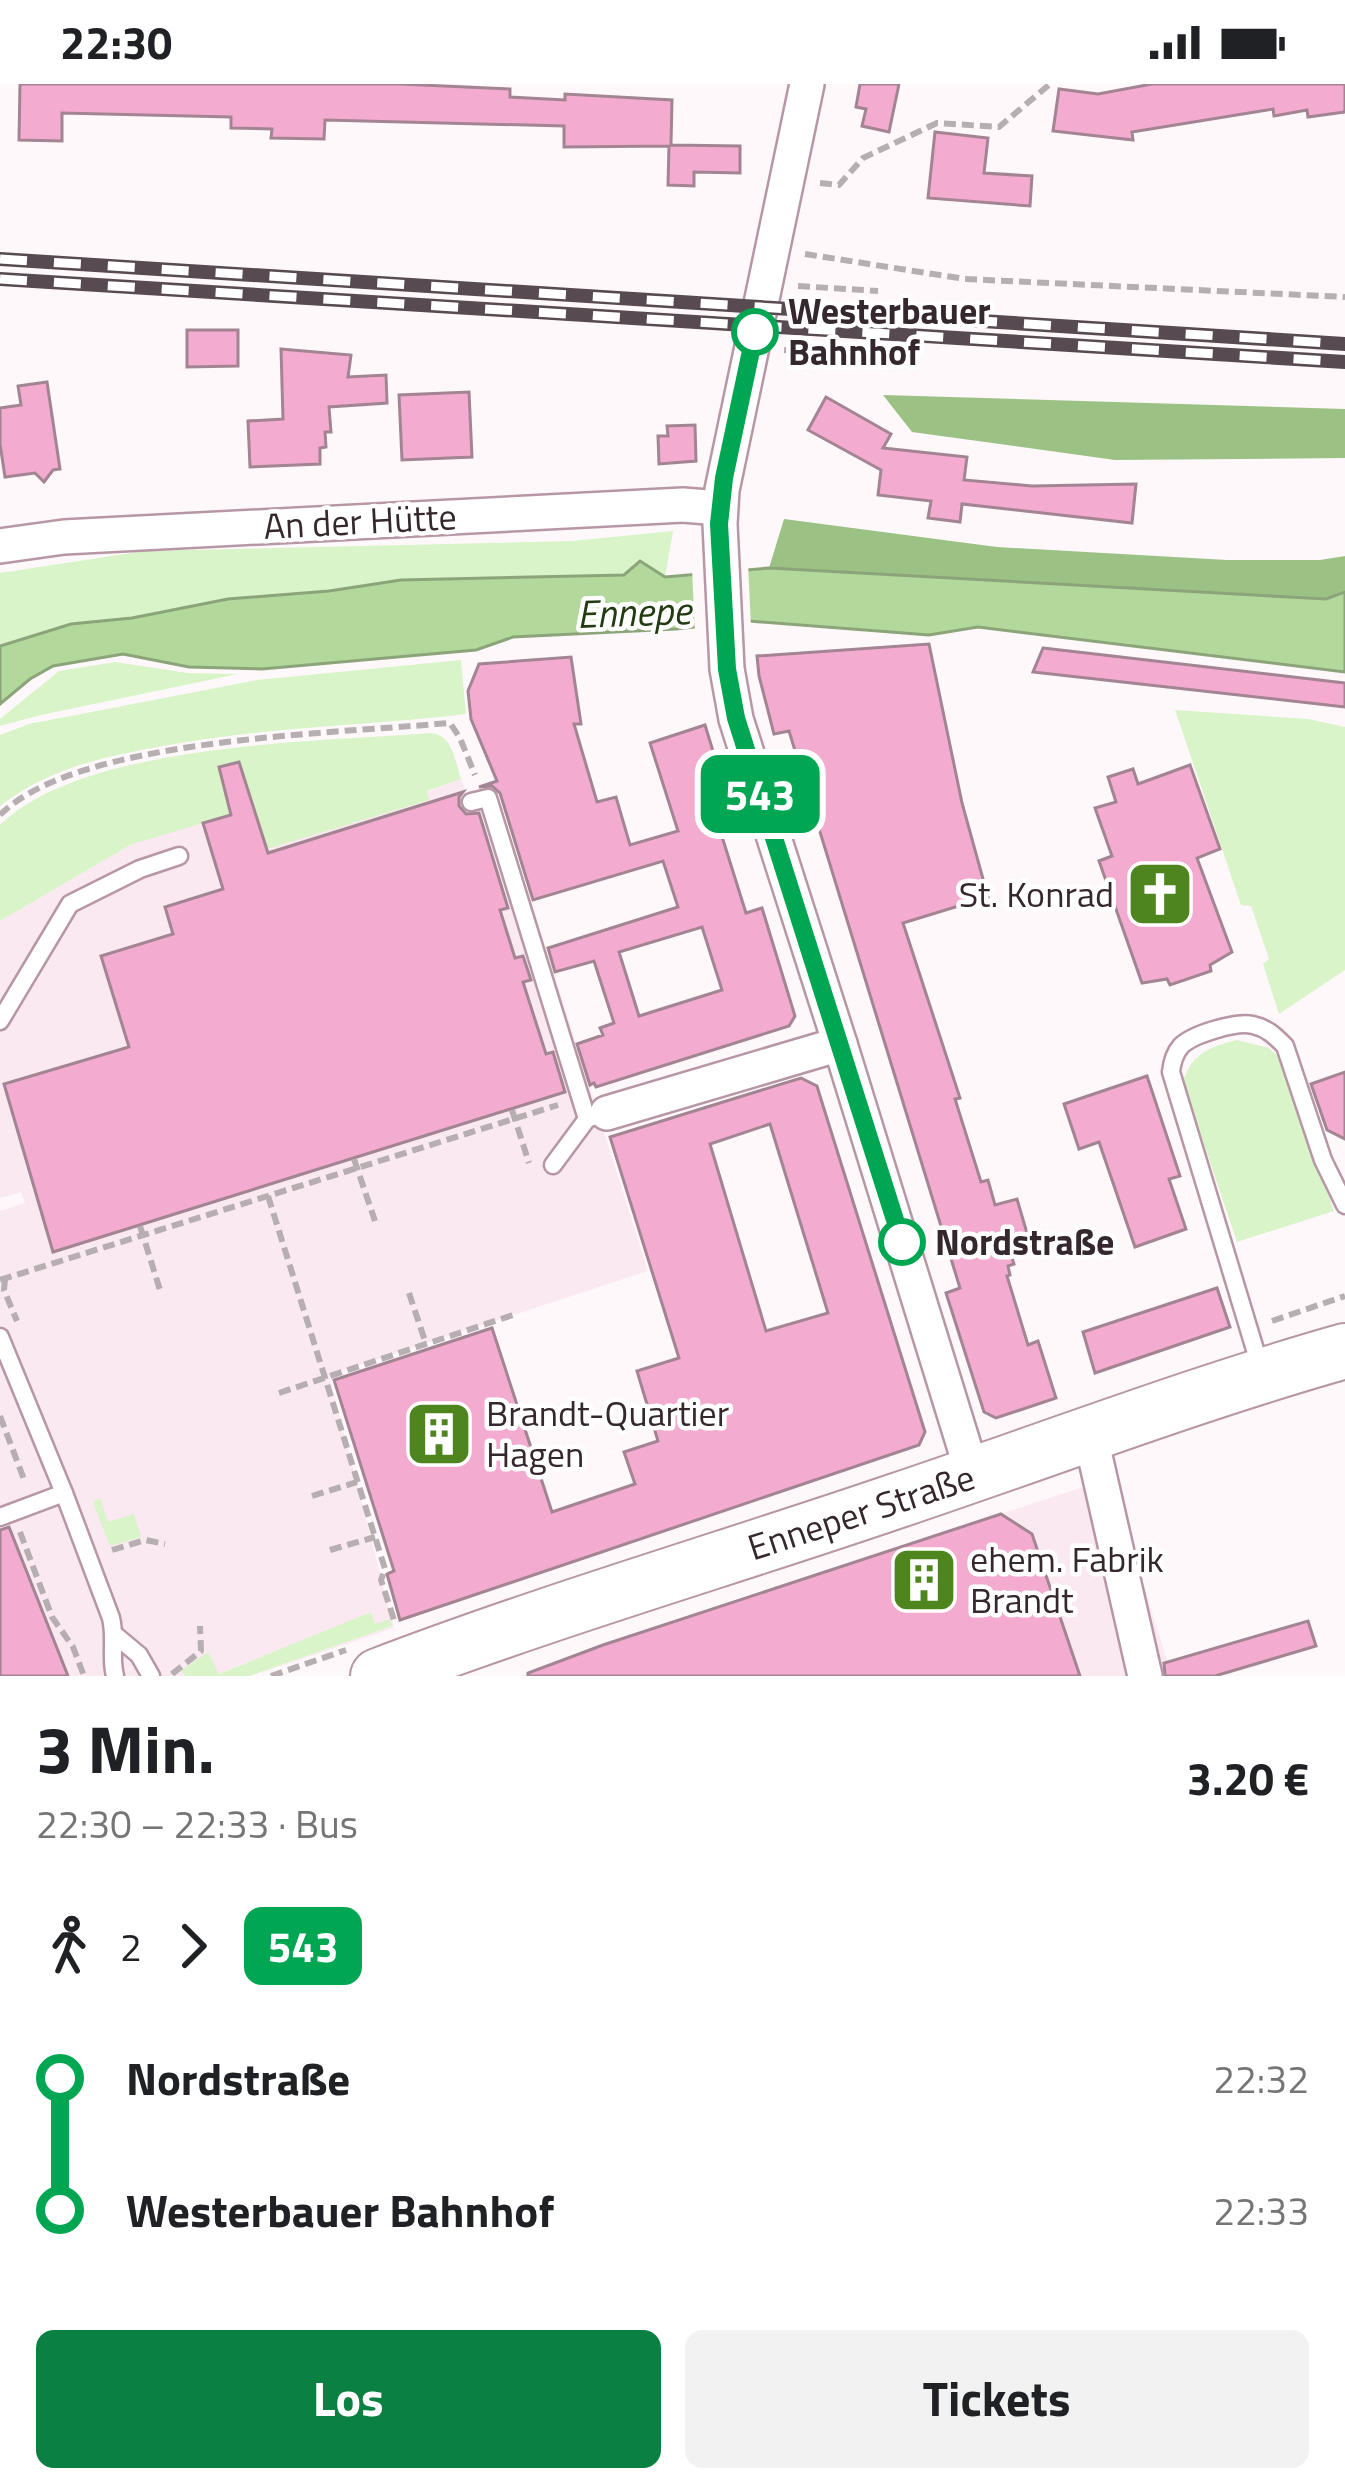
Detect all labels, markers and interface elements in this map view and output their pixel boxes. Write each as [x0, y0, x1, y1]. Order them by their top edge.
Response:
text: 22:30 [60, 8, 172, 76]
place label: Westerbauer Bahnhof [788, 283, 991, 379]
marker: Westerbauer Bahnhof [733, 310, 777, 354]
street label: An der Hütte [262, 488, 458, 553]
water label: Ennepe [576, 580, 694, 643]
line badge: 543 [691, 755, 829, 833]
text: 543 [725, 762, 795, 826]
church icon: St. Konrad [1125, 859, 1195, 929]
place label: St. Konrad [959, 866, 1114, 921]
place label: Nordstraße [935, 1214, 1114, 1269]
marker: Nordstraße [880, 1220, 924, 1264]
place label: Brandt-Quartier Hagen [486, 1385, 729, 1481]
building icon: Brandt-Quartier Hagen [404, 1399, 474, 1469]
street label: Enneper Straße [740, 1449, 981, 1574]
place label: ehem. Fabrik Brandt [970, 1531, 1164, 1627]
building icon: ehem. Fabrik Brandt [889, 1545, 959, 1615]
text: 3 Min. [36, 1698, 215, 1799]
text: 3.20 € [1187, 1744, 1309, 1812]
text: 22:30 – 22:33 · Bus [36, 1794, 358, 1853]
icon: walk [36, 1913, 102, 1979]
icon: forward [160, 1913, 226, 1979]
text: 543 [268, 1914, 338, 1978]
text: 2 [120, 1917, 142, 1976]
text: Nordstraße [126, 2044, 350, 2112]
text: 22:32 [1213, 2049, 1309, 2108]
text: Westerbauer Bahnhof [126, 2176, 554, 2244]
text: 22:33 [1213, 2181, 1309, 2240]
button: Los [36, 2330, 661, 2468]
button: Tickets [685, 2330, 1309, 2468]

